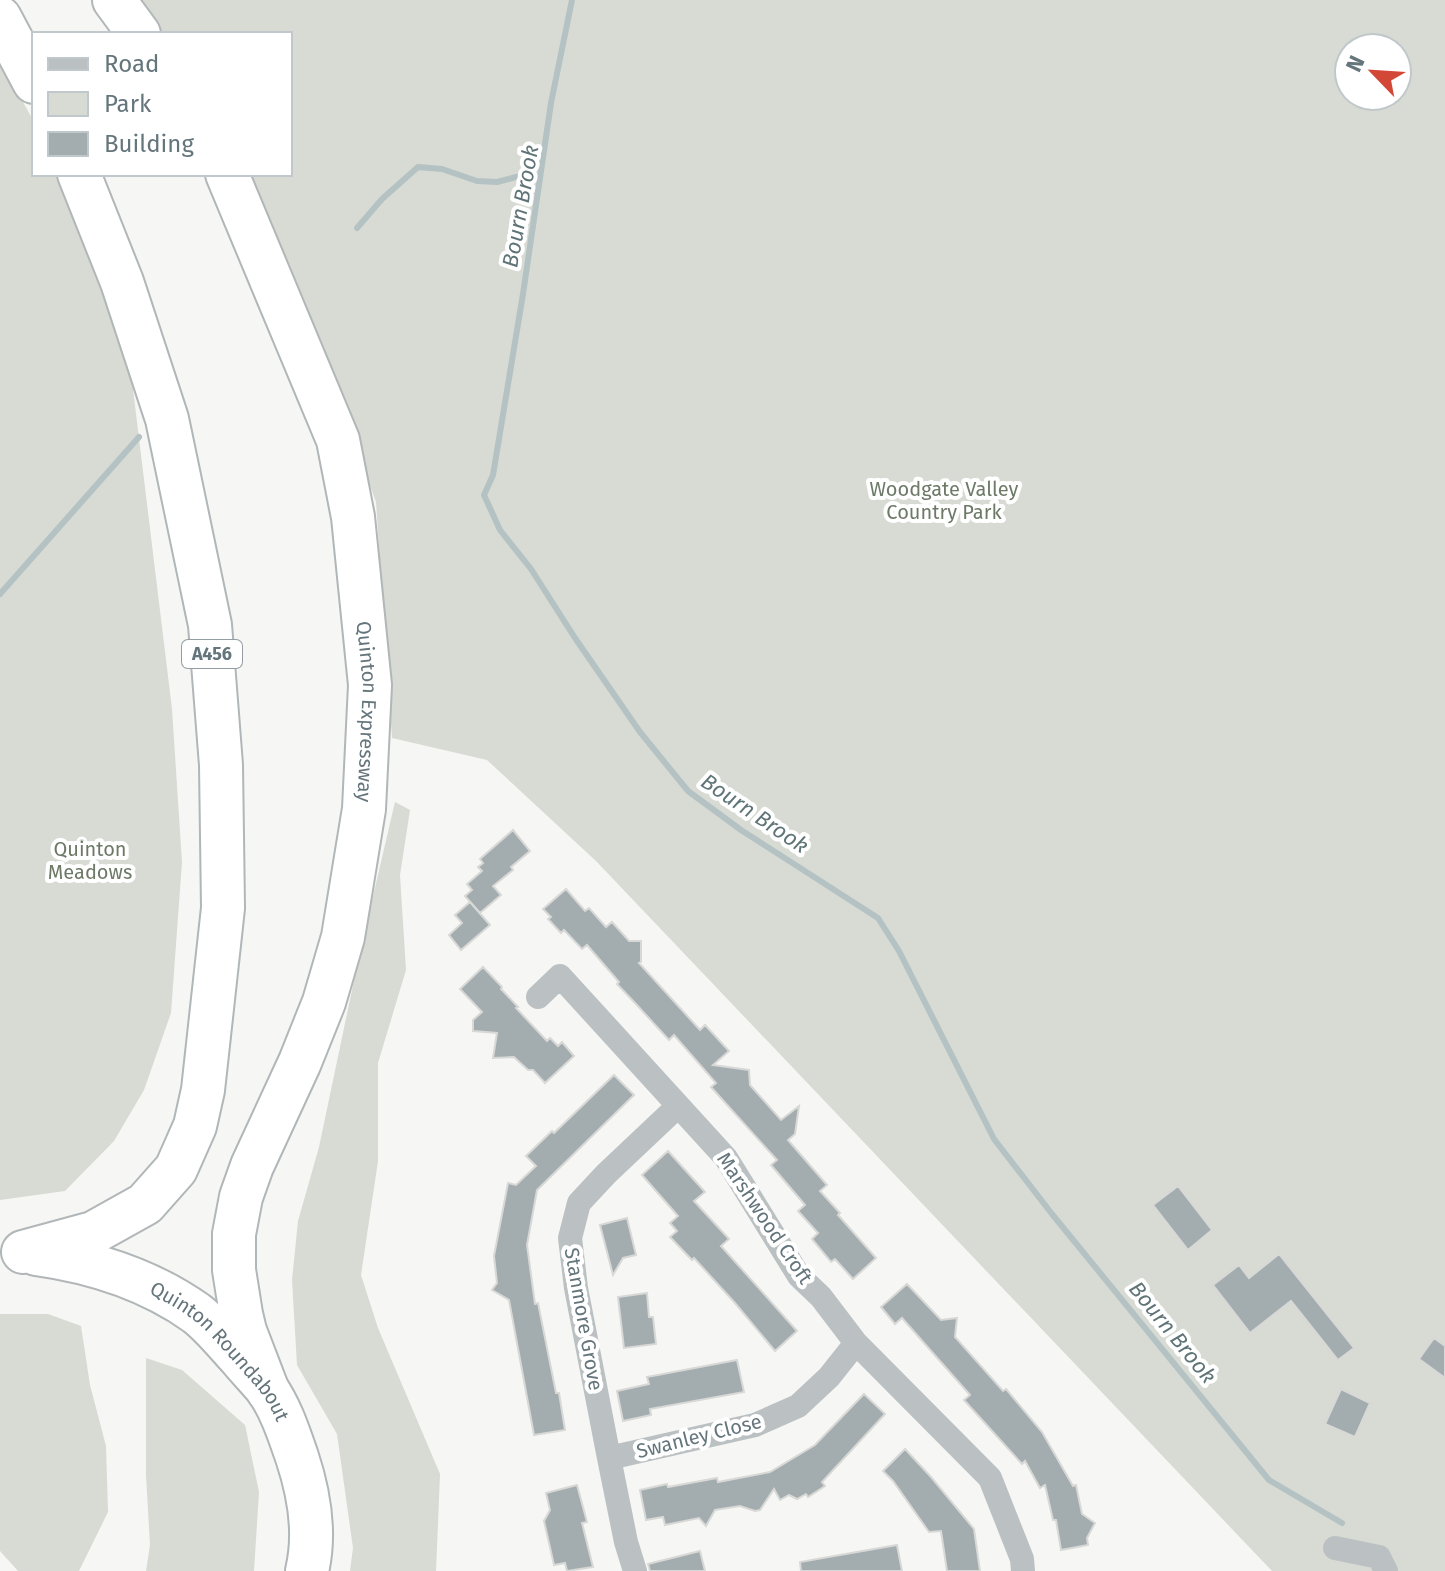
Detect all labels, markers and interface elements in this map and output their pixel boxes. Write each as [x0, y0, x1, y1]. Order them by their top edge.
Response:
legend [32, 32, 292, 176]
north arrow [1333, 32, 1413, 112]
text: Road [104, 50, 159, 78]
text: N [1340, 51, 1371, 76]
text: Park [104, 90, 152, 118]
text: Building [104, 130, 194, 158]
water label: Bourn Brook [496, 143, 545, 269]
park label: Woodgate Valley Country Park [870, 477, 1019, 524]
street label: Quinton Expressway [352, 620, 382, 803]
road number: A456 [182, 640, 242, 668]
water label: Bourn Brook [696, 768, 814, 859]
park label: Quinton Meadows [48, 837, 132, 884]
street label: Marshwood Croft [712, 1148, 818, 1289]
street label: Stanmore Grove [560, 1246, 608, 1392]
street label: Quinton Roundabout [146, 1276, 295, 1425]
water label: Bourn Brook [1123, 1276, 1222, 1389]
street label: Swanley Close [634, 1409, 764, 1463]

